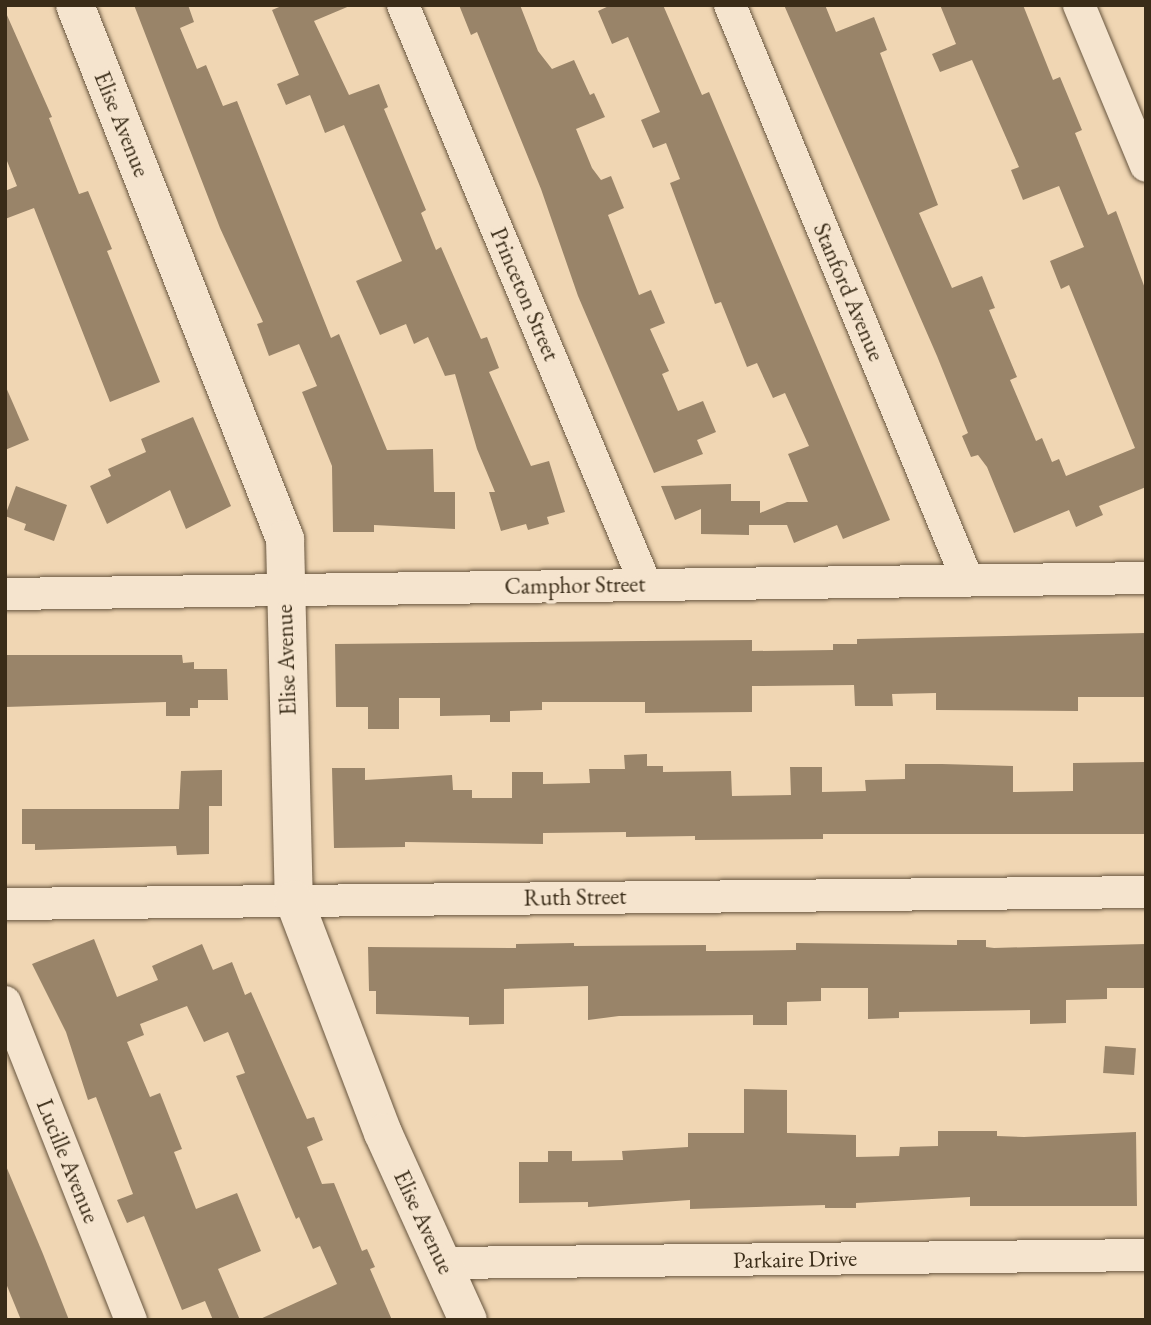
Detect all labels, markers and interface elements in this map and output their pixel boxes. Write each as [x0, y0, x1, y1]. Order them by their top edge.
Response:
street label: Elise Avenue [88, 67, 156, 181]
street label: Stanford Avenue [808, 219, 890, 365]
street label: Princeton Street [485, 223, 565, 365]
street label: Camphor Street [504, 570, 646, 600]
street label: Elise Avenue [270, 604, 302, 716]
street label: Ruth Street [523, 882, 627, 912]
street label: Lucille Avenue [31, 1095, 105, 1227]
street label: Elise Avenue [388, 1166, 460, 1278]
street label: Parkaire Drive [733, 1244, 857, 1274]

